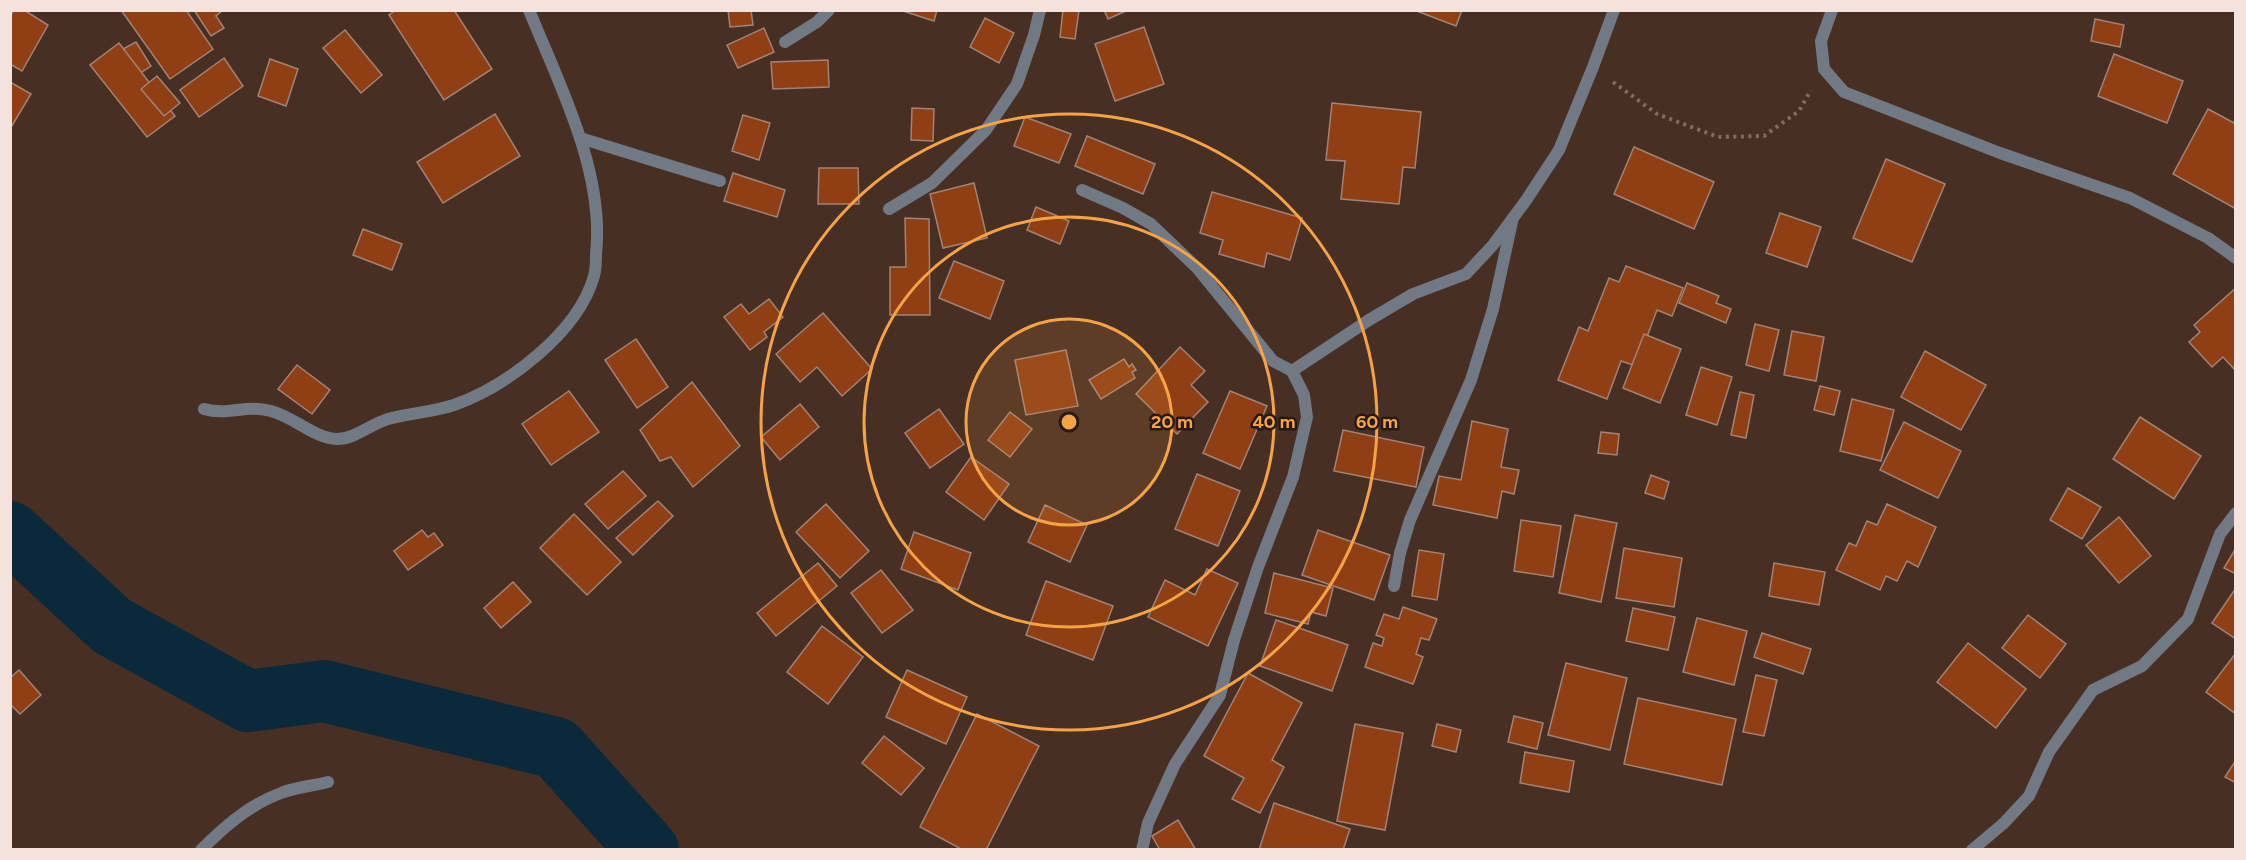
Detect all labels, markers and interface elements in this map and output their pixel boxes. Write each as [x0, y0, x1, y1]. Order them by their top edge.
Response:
text: 20 m [1151, 411, 1193, 433]
text: 40 m [1252, 411, 1296, 433]
text: 60 m [1356, 411, 1398, 433]
centre of rings [1059, 412, 1079, 432]

